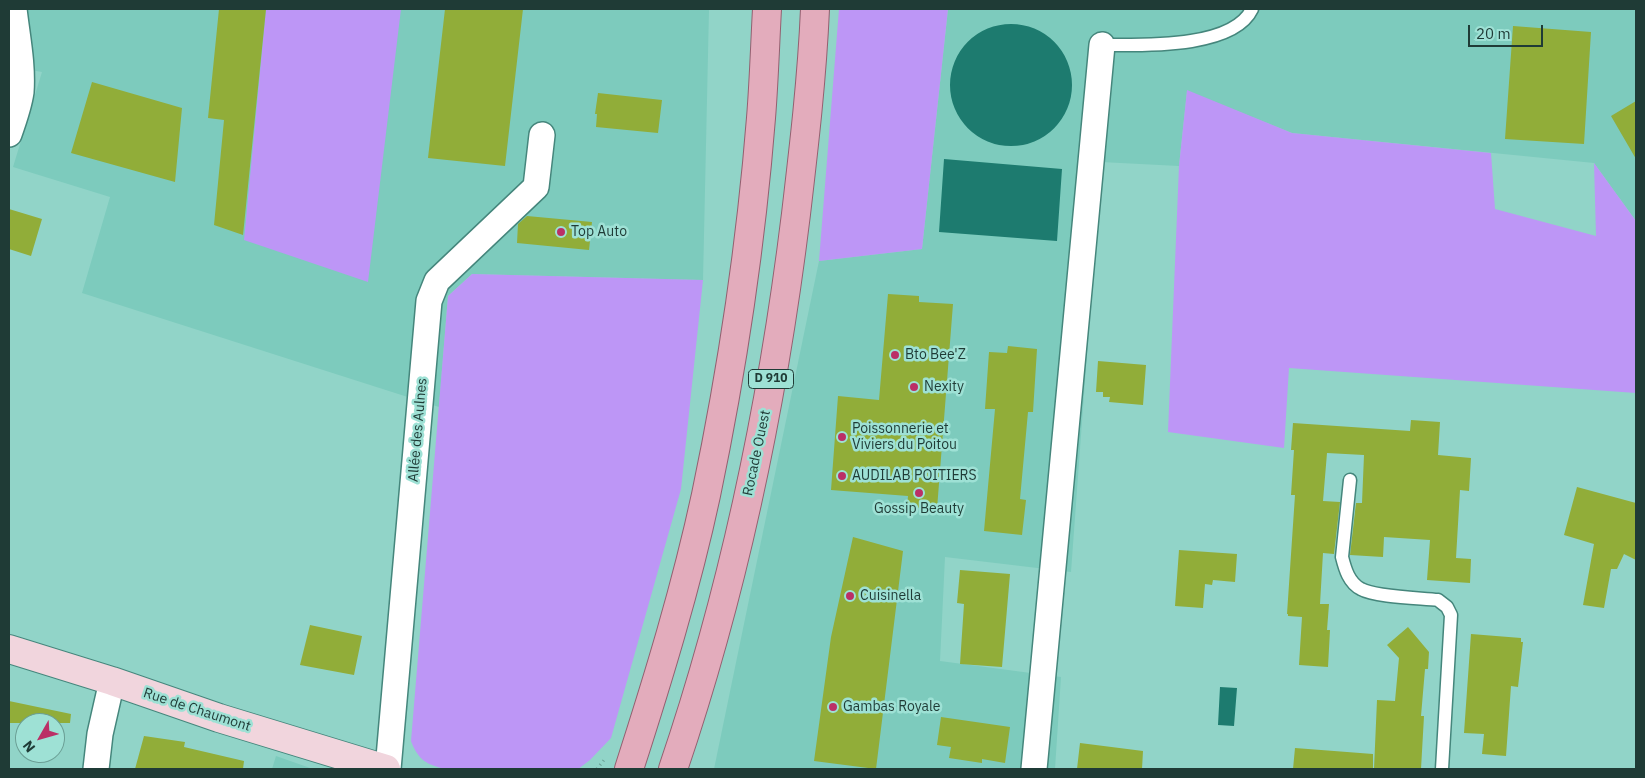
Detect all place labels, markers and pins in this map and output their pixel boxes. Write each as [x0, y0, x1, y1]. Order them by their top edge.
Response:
place label: Top Auto [571, 224, 627, 240]
marker: Top Auto [555, 226, 567, 238]
place label: Bto Bee'Z [905, 347, 966, 363]
marker: Bto Bee'Z [889, 349, 901, 361]
place label: Nexity [924, 379, 964, 395]
marker: Nexity [908, 381, 920, 393]
place label: Poissonnerie et Viviers du Poitou [852, 421, 957, 454]
marker: Poissonnerie et Viviers du Poitou [836, 431, 848, 443]
place label: AUDILAB POITIERS [852, 468, 977, 484]
marker: AUDILAB POITIERS [836, 470, 848, 482]
marker: Gossip Beauty [913, 487, 925, 499]
place label: Gossip Beauty [874, 501, 964, 517]
place label: Cuisinella [860, 588, 921, 604]
marker: Cuisinella [844, 590, 856, 602]
place label: Gambas Royale [843, 699, 940, 715]
marker: Gambas Royale [827, 701, 839, 713]

